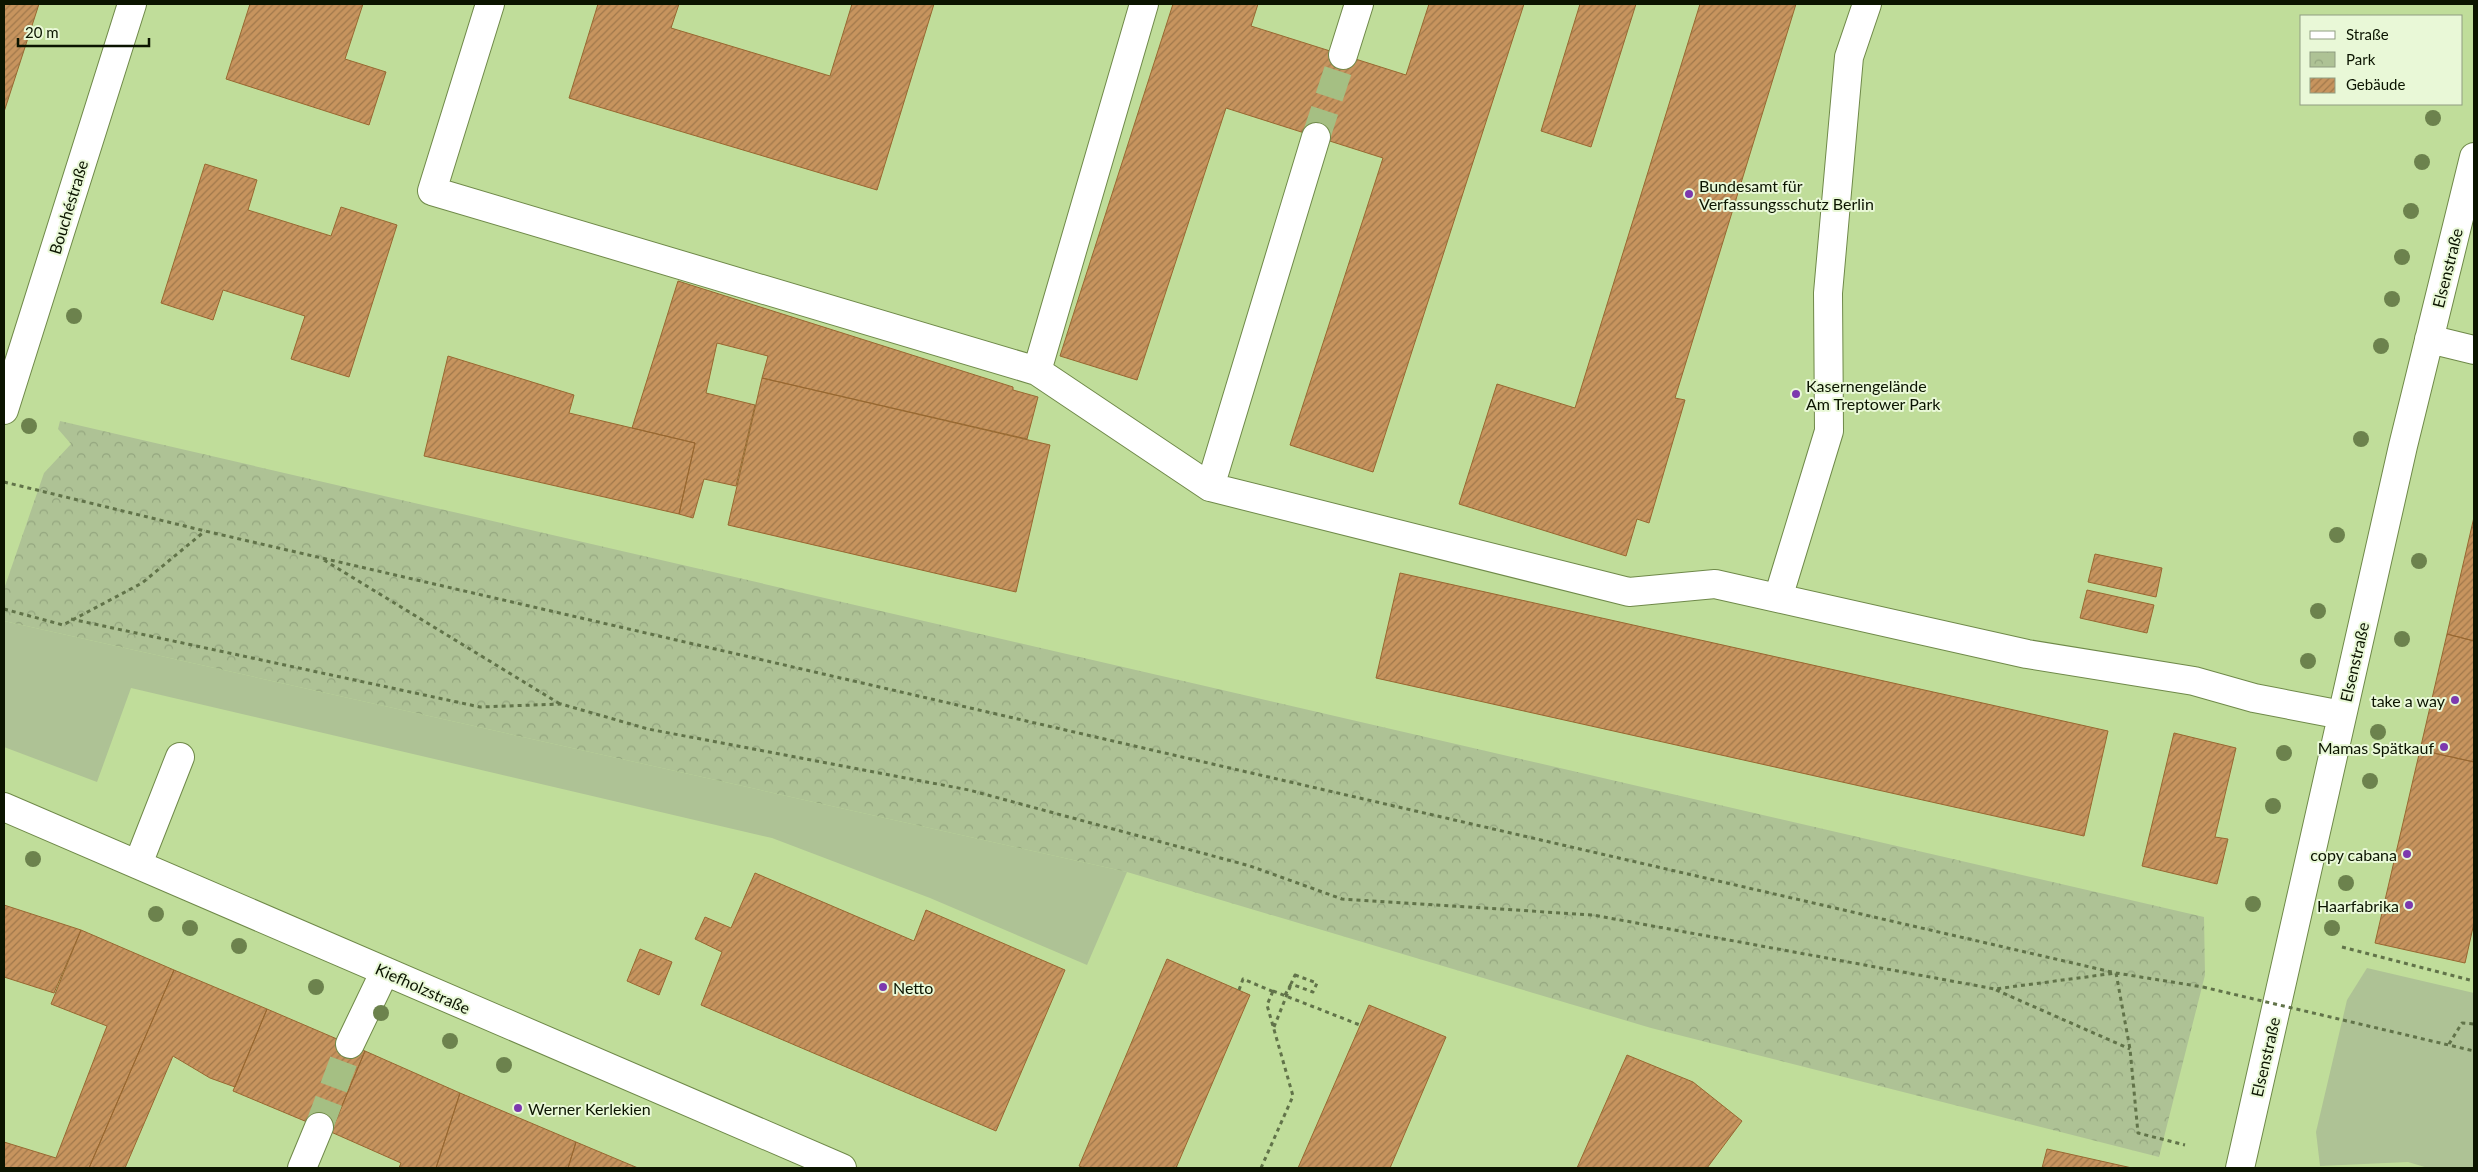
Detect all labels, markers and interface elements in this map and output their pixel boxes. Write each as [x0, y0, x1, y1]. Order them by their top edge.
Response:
scale bar [18, 15, 149, 47]
legend [2300, 15, 2463, 105]
text: 20 m [25, 23, 59, 41]
text: Straße [2346, 25, 2389, 43]
text: Park [2346, 50, 2376, 68]
text: Gebäude [2346, 75, 2405, 93]
street label: Bouchéstraße [45, 158, 91, 256]
place label: Bundesamt für Verfassungsschutz Berlin [1699, 176, 1874, 213]
marker: Bundesamt für Verfassungsschutz Berlin [1683, 188, 1695, 200]
street label: Elsenstraße [2428, 226, 2466, 310]
place label: Kasernengelände Am Treptower Park [1806, 376, 1941, 413]
marker: Kasernengelände Am Treptower Park [1790, 388, 1802, 400]
street label: Elsenstraße [2336, 620, 2372, 704]
place label: take a way [2371, 691, 2446, 710]
marker: take a way [2449, 694, 2461, 706]
place label: Mamas Spätkauf [2318, 738, 2434, 757]
marker: Mamas Spätkauf [2438, 741, 2450, 753]
place label: copy cabana [2310, 845, 2397, 864]
marker: copy cabana [2401, 848, 2413, 860]
place label: Haarfabrika [2317, 896, 2399, 915]
marker: Haarfabrika [2403, 899, 2415, 911]
street label: Kiefholzstraße [373, 959, 473, 1017]
place label: Netto [893, 978, 933, 997]
marker: Netto [877, 981, 889, 993]
street label: Elsenstraße [2247, 1015, 2283, 1099]
place label: Werner Kerlekien [528, 1099, 651, 1118]
marker: Werner Kerlekien [512, 1102, 524, 1114]

